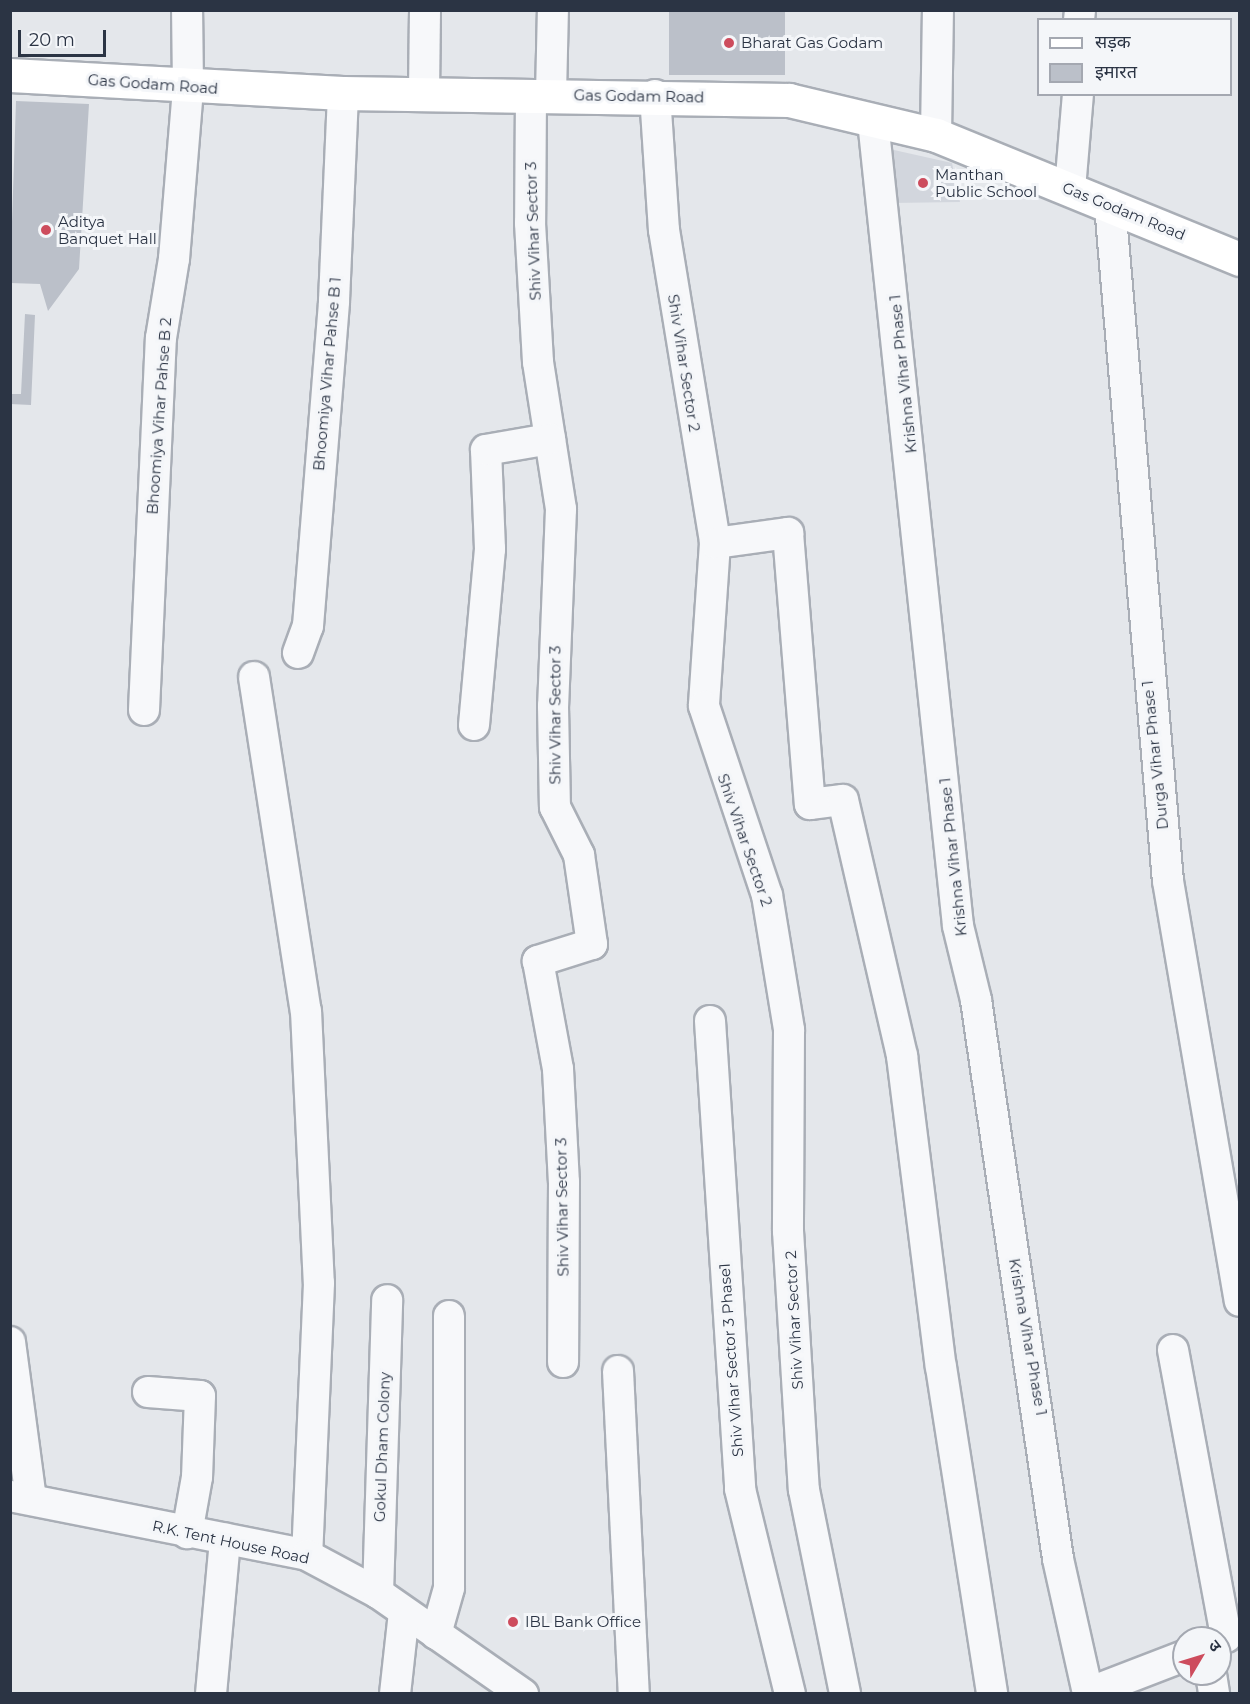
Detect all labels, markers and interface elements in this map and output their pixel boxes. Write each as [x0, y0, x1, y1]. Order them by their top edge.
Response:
scale bar [21, 18, 110, 56]
legend [1037, 18, 1232, 96]
text: 20 m [29, 29, 75, 51]
text: सड़क [1095, 31, 1131, 53]
place label: Bharat Gas Godam [741, 34, 883, 52]
marker: Bharat Gas Godam [722, 36, 736, 50]
text: इमारत [1095, 61, 1137, 83]
street label: Gas Godam Road [87, 70, 219, 98]
street label: Gas Godam Road [573, 86, 705, 106]
street label: Shiv Vihar Sector 3 [522, 161, 544, 301]
place label: Manthan Public School [935, 165, 1037, 200]
marker: Manthan Public School [916, 176, 930, 190]
street label: Gas Godam Road [1060, 178, 1188, 244]
place label: Aditya Banquet Hall [58, 212, 157, 247]
marker: Aditya Banquet Hall [39, 223, 53, 237]
street label: Bhoomiya Vihar Pahse B 1 [310, 276, 344, 472]
street label: Shiv Vihar Sector 2 [664, 293, 704, 433]
street label: Krishna Vihar Phase 1 [886, 294, 920, 454]
street label: Bhoomiya Vihar Pahse B 2 [143, 317, 175, 515]
street label: Shiv Vihar Sector 3 [546, 645, 564, 785]
street label: Durga Vihar Phase 1 [1138, 679, 1172, 831]
street label: Shiv Vihar Sector 2 [714, 771, 776, 909]
street label: Krishna Vihar Phase 1 [936, 777, 970, 937]
street label: Shiv Vihar Sector 3 [552, 1137, 572, 1277]
street label: Shiv Vihar Sector 2 [781, 1250, 807, 1390]
street label: Krishna Vihar Phase 1 [1005, 1257, 1051, 1417]
street label: Shiv Vihar Sector 3 Phase1 [715, 1263, 747, 1457]
street label: Gokul Dham Colony [370, 1372, 394, 1522]
street label: R.K. Tent House Road [151, 1517, 311, 1567]
place label: IBL Bank Office [525, 1613, 641, 1631]
marker: IBL Bank Office [506, 1615, 520, 1629]
north arrow [1172, 1626, 1232, 1686]
text: उ [1205, 1636, 1225, 1655]

